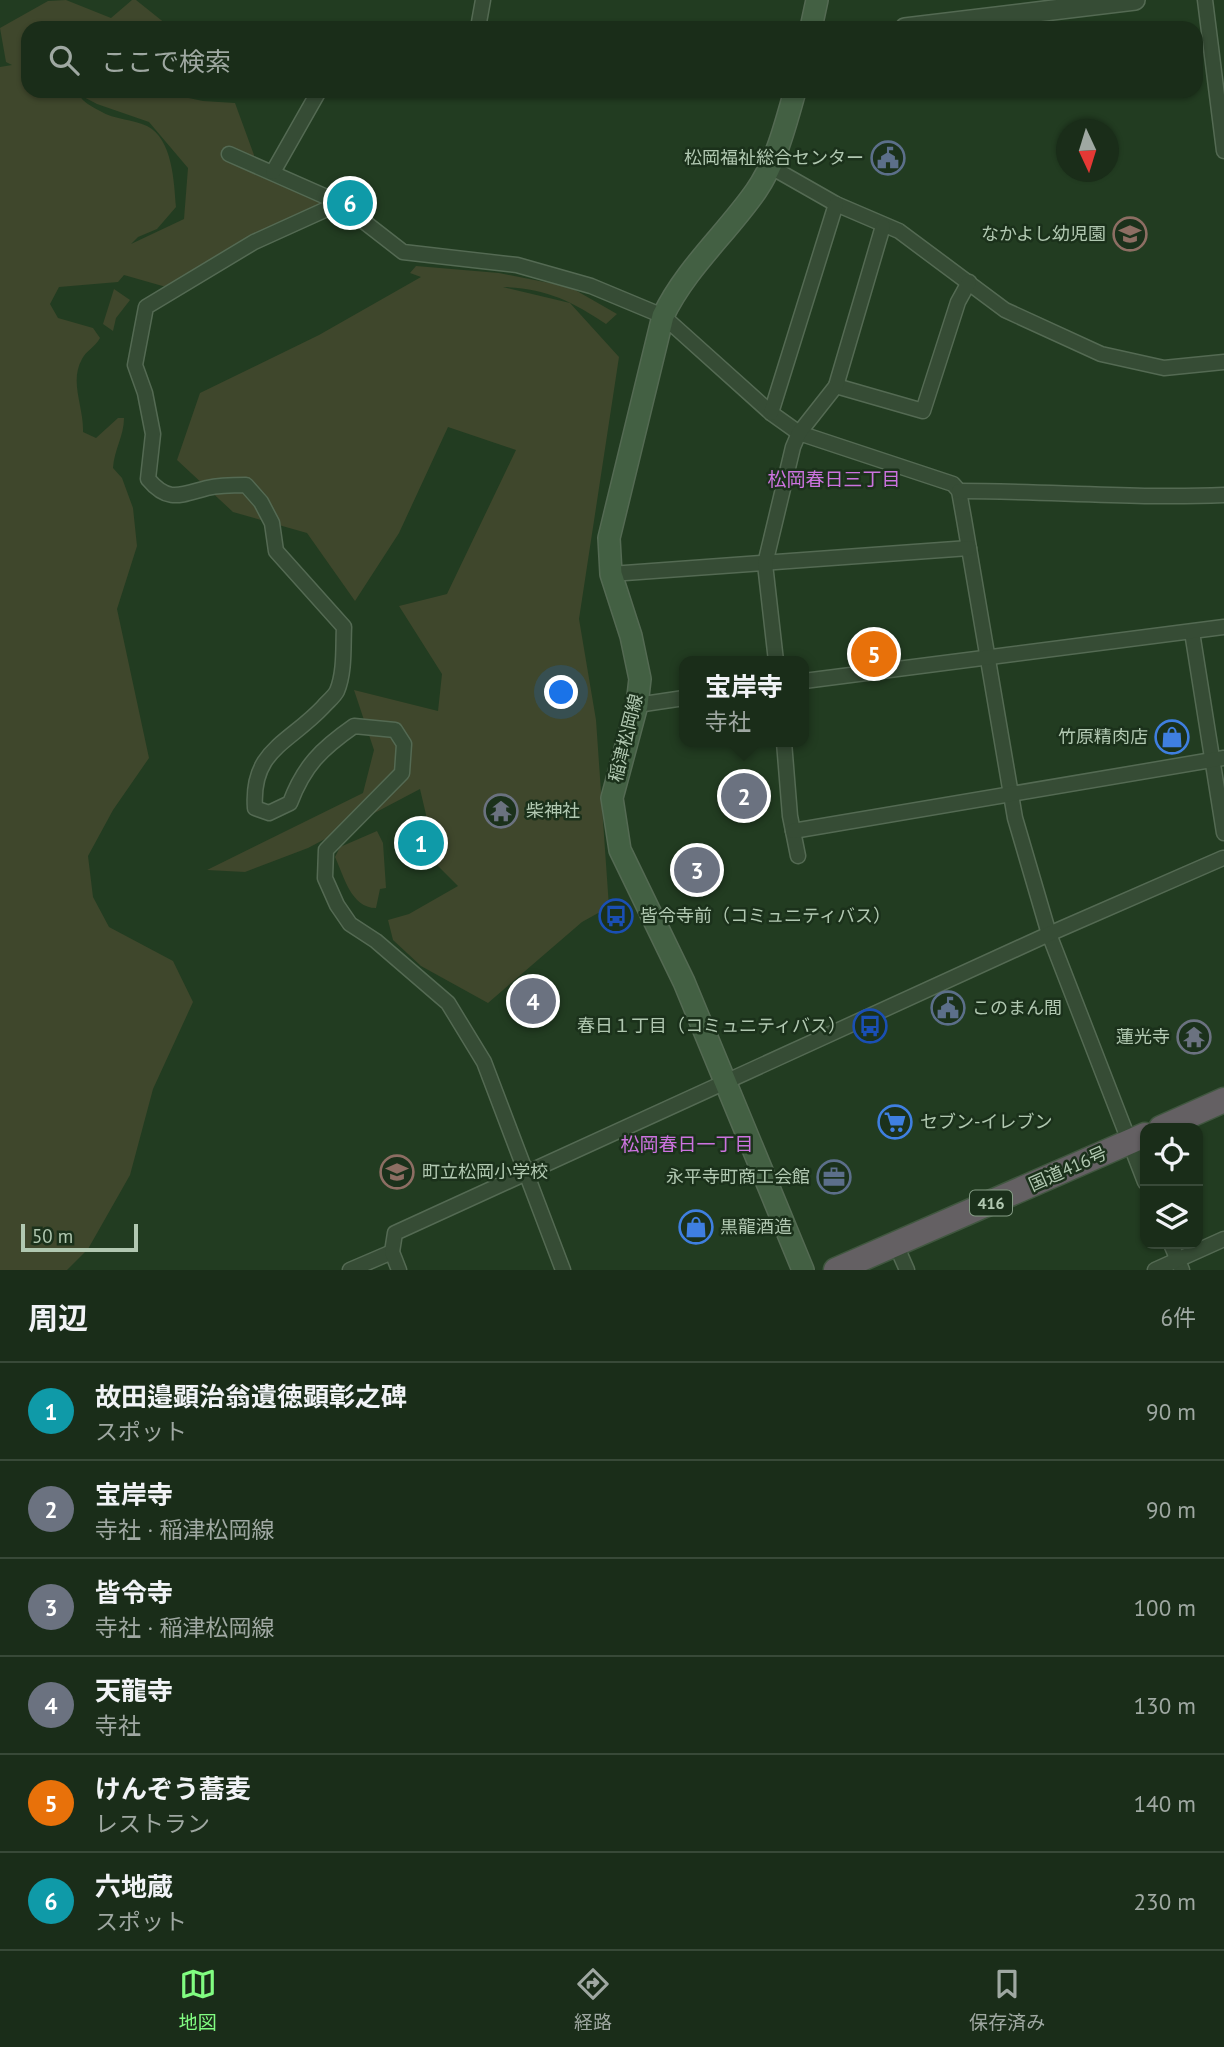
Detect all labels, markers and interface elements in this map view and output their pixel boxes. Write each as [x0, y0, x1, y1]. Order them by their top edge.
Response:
search box [21, 21, 1203, 98]
icon: search [45, 41, 83, 79]
text: ここで検索 [101, 45, 231, 78]
north arrow [1056, 119, 1119, 182]
public building icon: 松岡福祉総合センター [869, 139, 907, 177]
place label: 松岡福祉総合センター [684, 146, 864, 169]
pin: 6 [327, 177, 373, 229]
school or university icon: なかよし幼児園 [1111, 215, 1149, 253]
place label: なかよし幼児園 [981, 222, 1106, 245]
district label: 松岡春日三丁目 [767, 467, 901, 491]
pin: 5 [851, 628, 897, 680]
popup [679, 656, 809, 747]
text: 宝岸寺 [705, 670, 783, 703]
your location [544, 675, 578, 709]
street label: 稲津松岡線 [603, 691, 648, 784]
text: 寺社 [705, 707, 751, 736]
shop icon: 竹原精肉店 [1153, 718, 1191, 756]
place label: 竹原精肉店 [1058, 725, 1148, 748]
pin: 2 [721, 770, 767, 822]
temple icon: 柴神社 [482, 792, 520, 830]
place label: 柴神社 [526, 799, 580, 822]
pin: 1 [398, 817, 444, 869]
pin: 3 [674, 844, 720, 896]
bus stop icon: 皆令寺前（コミュニティバス） [597, 897, 635, 935]
place label: 皆令寺前（コミュニティバス） [640, 904, 891, 927]
pin: 4 [510, 975, 556, 1027]
public building icon: このまん間 [929, 989, 967, 1027]
place label: このまん間 [972, 996, 1062, 1019]
bus stop icon: 春日１丁目（コミュニティバス） [851, 1007, 889, 1045]
place label: 春日１丁目（コミュニティバス） [577, 1014, 846, 1037]
temple icon: 蓮光寺 [1175, 1018, 1213, 1056]
place label: 蓮光寺 [1116, 1025, 1170, 1048]
supermarket icon: セブン-イレブン [876, 1103, 914, 1141]
place label: セブン-イレブン [920, 1110, 1052, 1133]
map controls [1140, 1123, 1203, 1249]
button: locate [1140, 1123, 1203, 1186]
district label: 松岡春日一丁目 [620, 1132, 754, 1156]
street label: 国道416号 [1025, 1141, 1111, 1196]
school or university icon: 町立松岡小学校 [378, 1153, 416, 1191]
office icon: 永平寺町商工会館 [815, 1158, 853, 1196]
place label: 町立松岡小学校 [422, 1160, 548, 1183]
place label: 永平寺町商工会館 [666, 1165, 810, 1188]
button: layers [1140, 1186, 1203, 1249]
road number: 416 [970, 1190, 1012, 1216]
shop icon: 黒龍酒造 [677, 1208, 715, 1246]
place label: 黒龍酒造 [720, 1215, 792, 1238]
scale bar [21, 1221, 138, 1253]
text: 50 m [32, 1224, 73, 1248]
text: 周辺 [28, 1298, 88, 1337]
text: 6件 [1160, 1303, 1196, 1332]
text: 故田邉顕治翁遺徳顕彰之碑 [95, 1380, 407, 1413]
text: 1 [44, 1397, 58, 1426]
text: 90 m [1146, 1397, 1196, 1426]
text: スポット [95, 1417, 187, 1446]
text: 宝岸寺 [95, 1478, 173, 1511]
text: 2 [44, 1495, 58, 1524]
text: 90 m [1146, 1495, 1196, 1524]
text: 寺社 · 稲津松岡線 [95, 1515, 274, 1544]
text: 皆令寺 [95, 1576, 173, 1609]
text: 3 [44, 1593, 58, 1622]
text: 100 m [1134, 1593, 1196, 1622]
text: 寺社 · 稲津松岡線 [95, 1613, 274, 1642]
text: 天龍寺 [95, 1674, 173, 1707]
text: 4 [44, 1691, 58, 1720]
text: 130 m [1134, 1691, 1196, 1720]
text: 寺社 [95, 1711, 141, 1740]
text: けんぞう蕎麦 [95, 1772, 251, 1805]
text: 5 [44, 1789, 58, 1818]
text: 140 m [1134, 1789, 1196, 1818]
text: レストラン [95, 1809, 210, 1838]
text: 六地蔵 [95, 1870, 173, 1903]
text: 6 [44, 1887, 58, 1916]
text: 230 m [1134, 1887, 1196, 1916]
text: スポット [95, 1907, 187, 1936]
tab: 地図 [179, 1965, 217, 2034]
tab: 経路 [574, 1965, 612, 2034]
tab: 保存済み [969, 1965, 1045, 2034]

